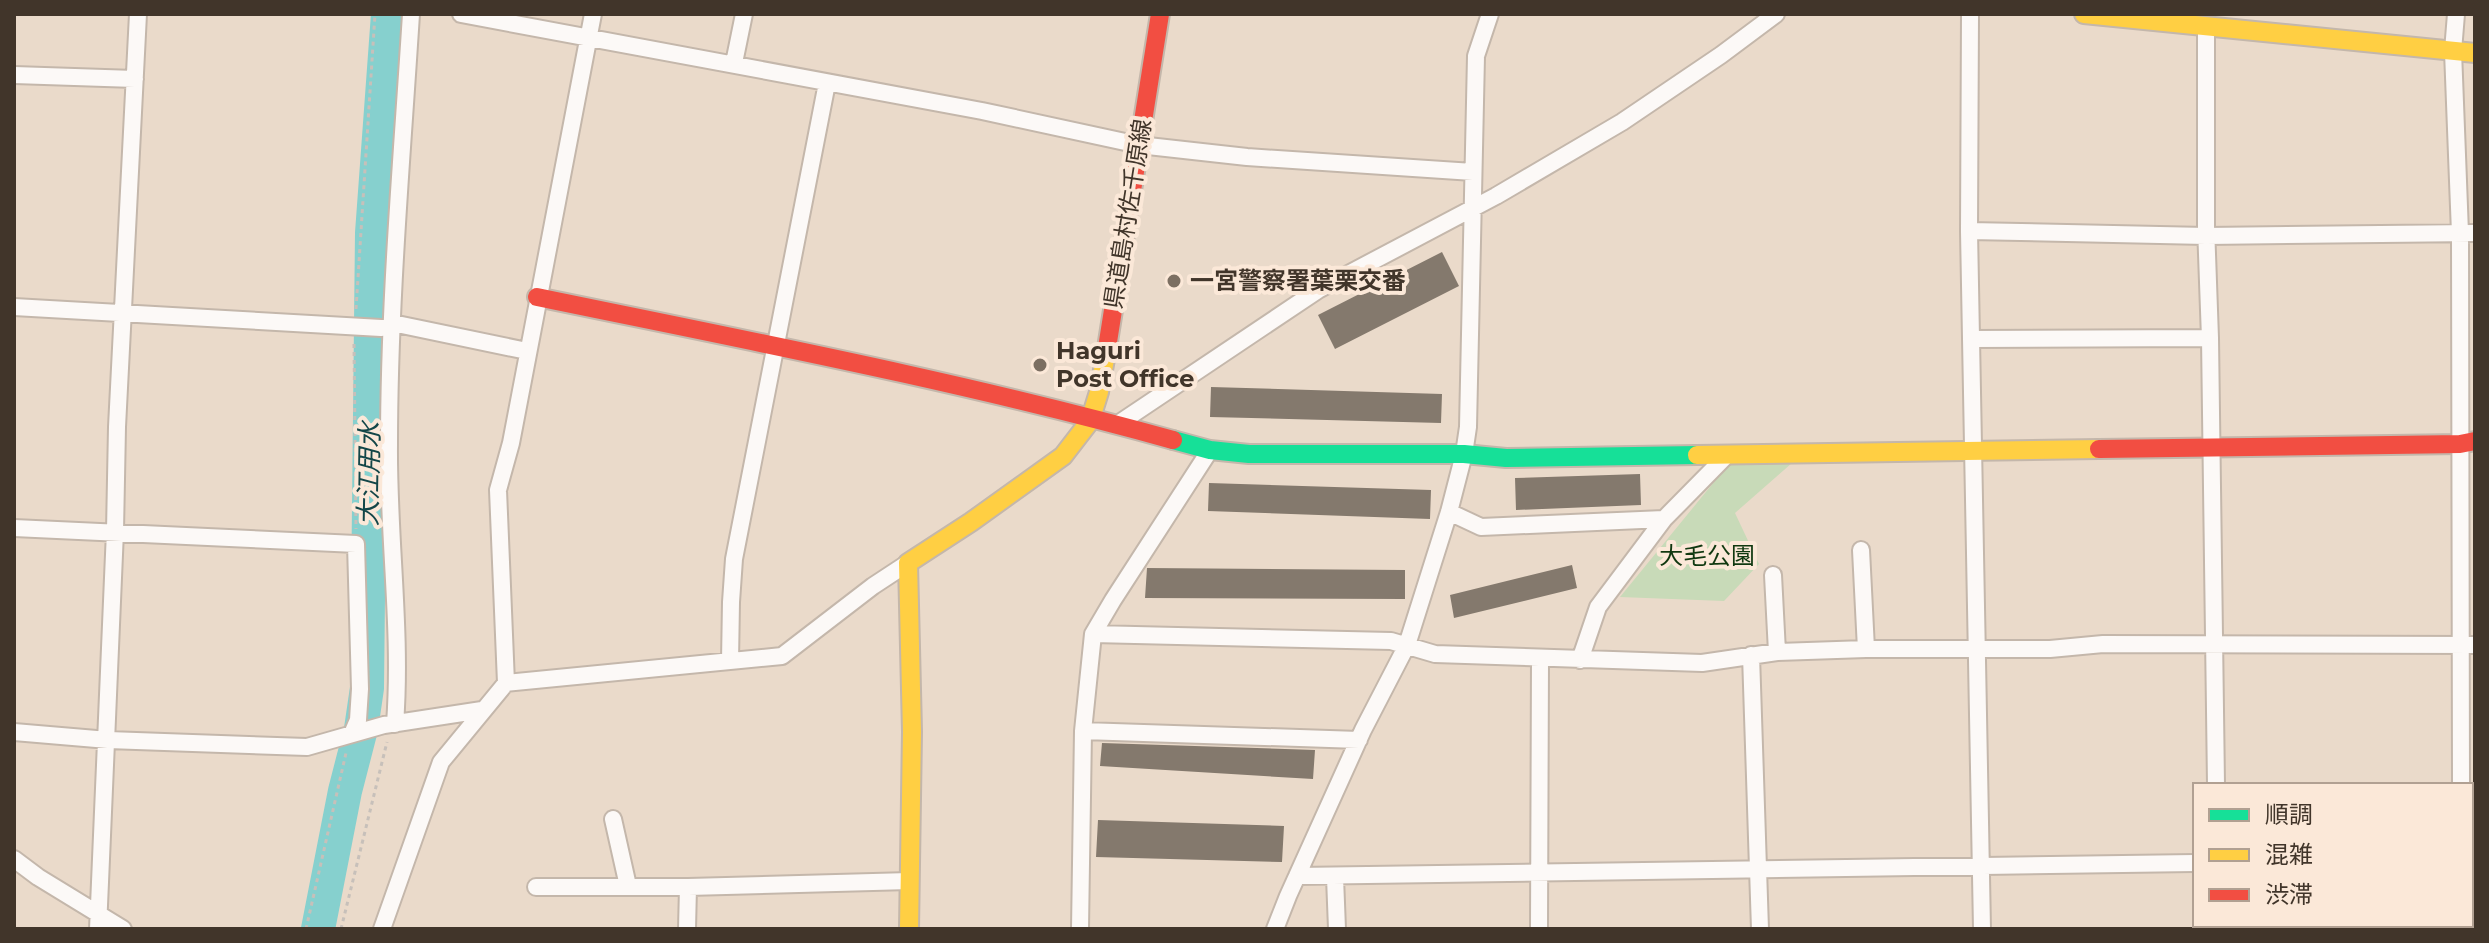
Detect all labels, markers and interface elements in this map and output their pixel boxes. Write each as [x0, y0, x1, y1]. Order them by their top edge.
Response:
street label: 県道島村佐千原線 [1098, 117, 1157, 311]
place label: 一宮警察署葉栗交番 [1190, 266, 1406, 295]
marker: 一宮警察署葉栗交番 [1165, 272, 1183, 290]
place label: Haguri Post Office [1056, 336, 1194, 393]
marker: Haguri Post Office [1031, 356, 1049, 374]
water label: 大江用水 [352, 419, 386, 526]
park label: 大毛公園 [1659, 541, 1755, 570]
legend [2193, 783, 2473, 927]
text: 順調 [2265, 800, 2313, 829]
text: 混雑 [2265, 840, 2313, 869]
text: 渋滞 [2265, 880, 2313, 909]

